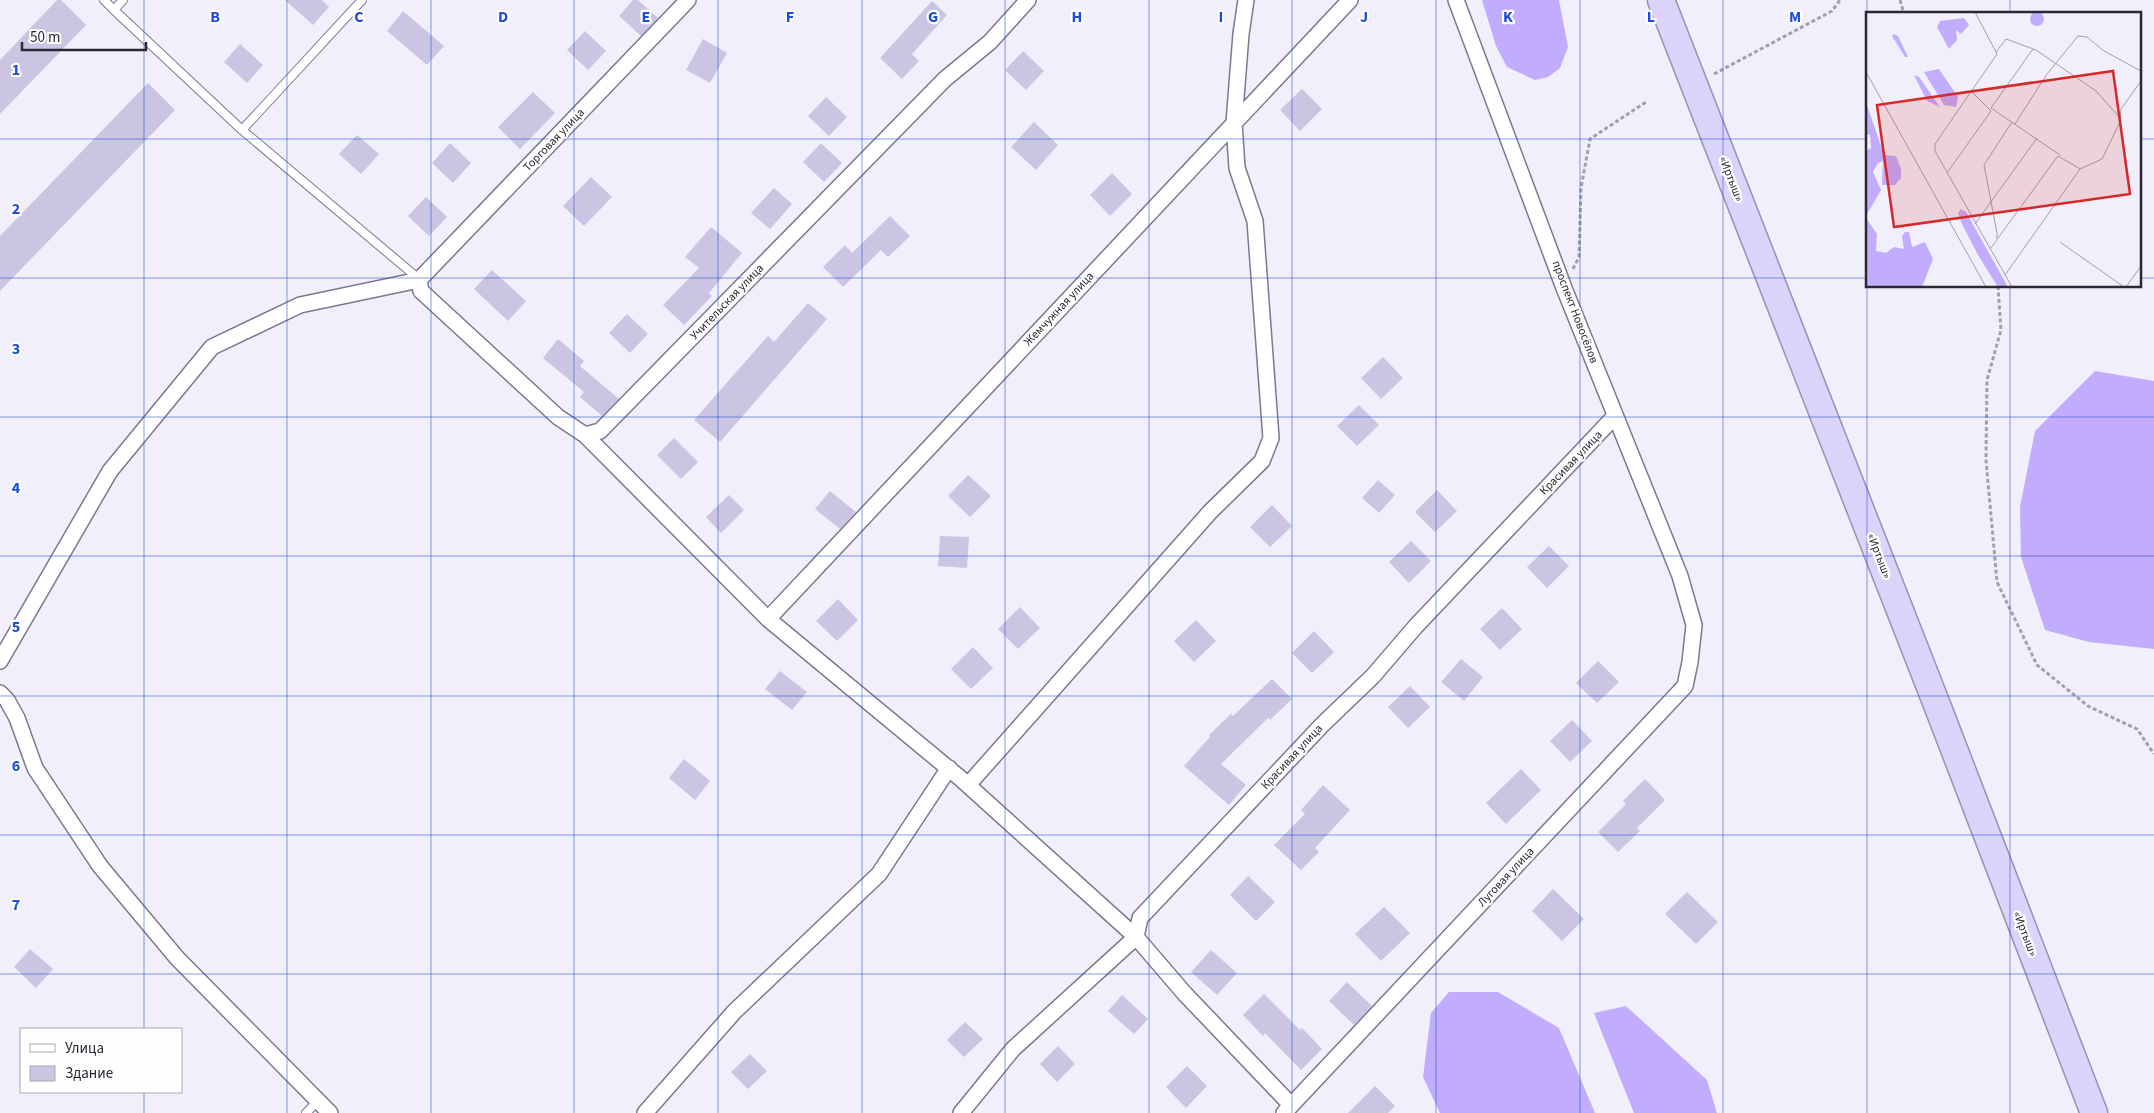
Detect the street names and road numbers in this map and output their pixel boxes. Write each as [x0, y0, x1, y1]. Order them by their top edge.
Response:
street label: Торговая улица [519, 105, 589, 175]
street label: «Иртыш» [1715, 154, 1747, 204]
street label: проспект Новосёлов [1548, 258, 1602, 366]
street label: Учительская улица [686, 260, 768, 344]
street label: Жемчужная улица [1020, 268, 1098, 350]
street label: Красивая улица [1536, 427, 1606, 499]
street label: «Иртыш» [1863, 531, 1895, 581]
street label: Красивая улица [1257, 721, 1327, 793]
street label: Луговая улица [1474, 843, 1538, 911]
street label: «Иртыш» [2009, 909, 2041, 959]

